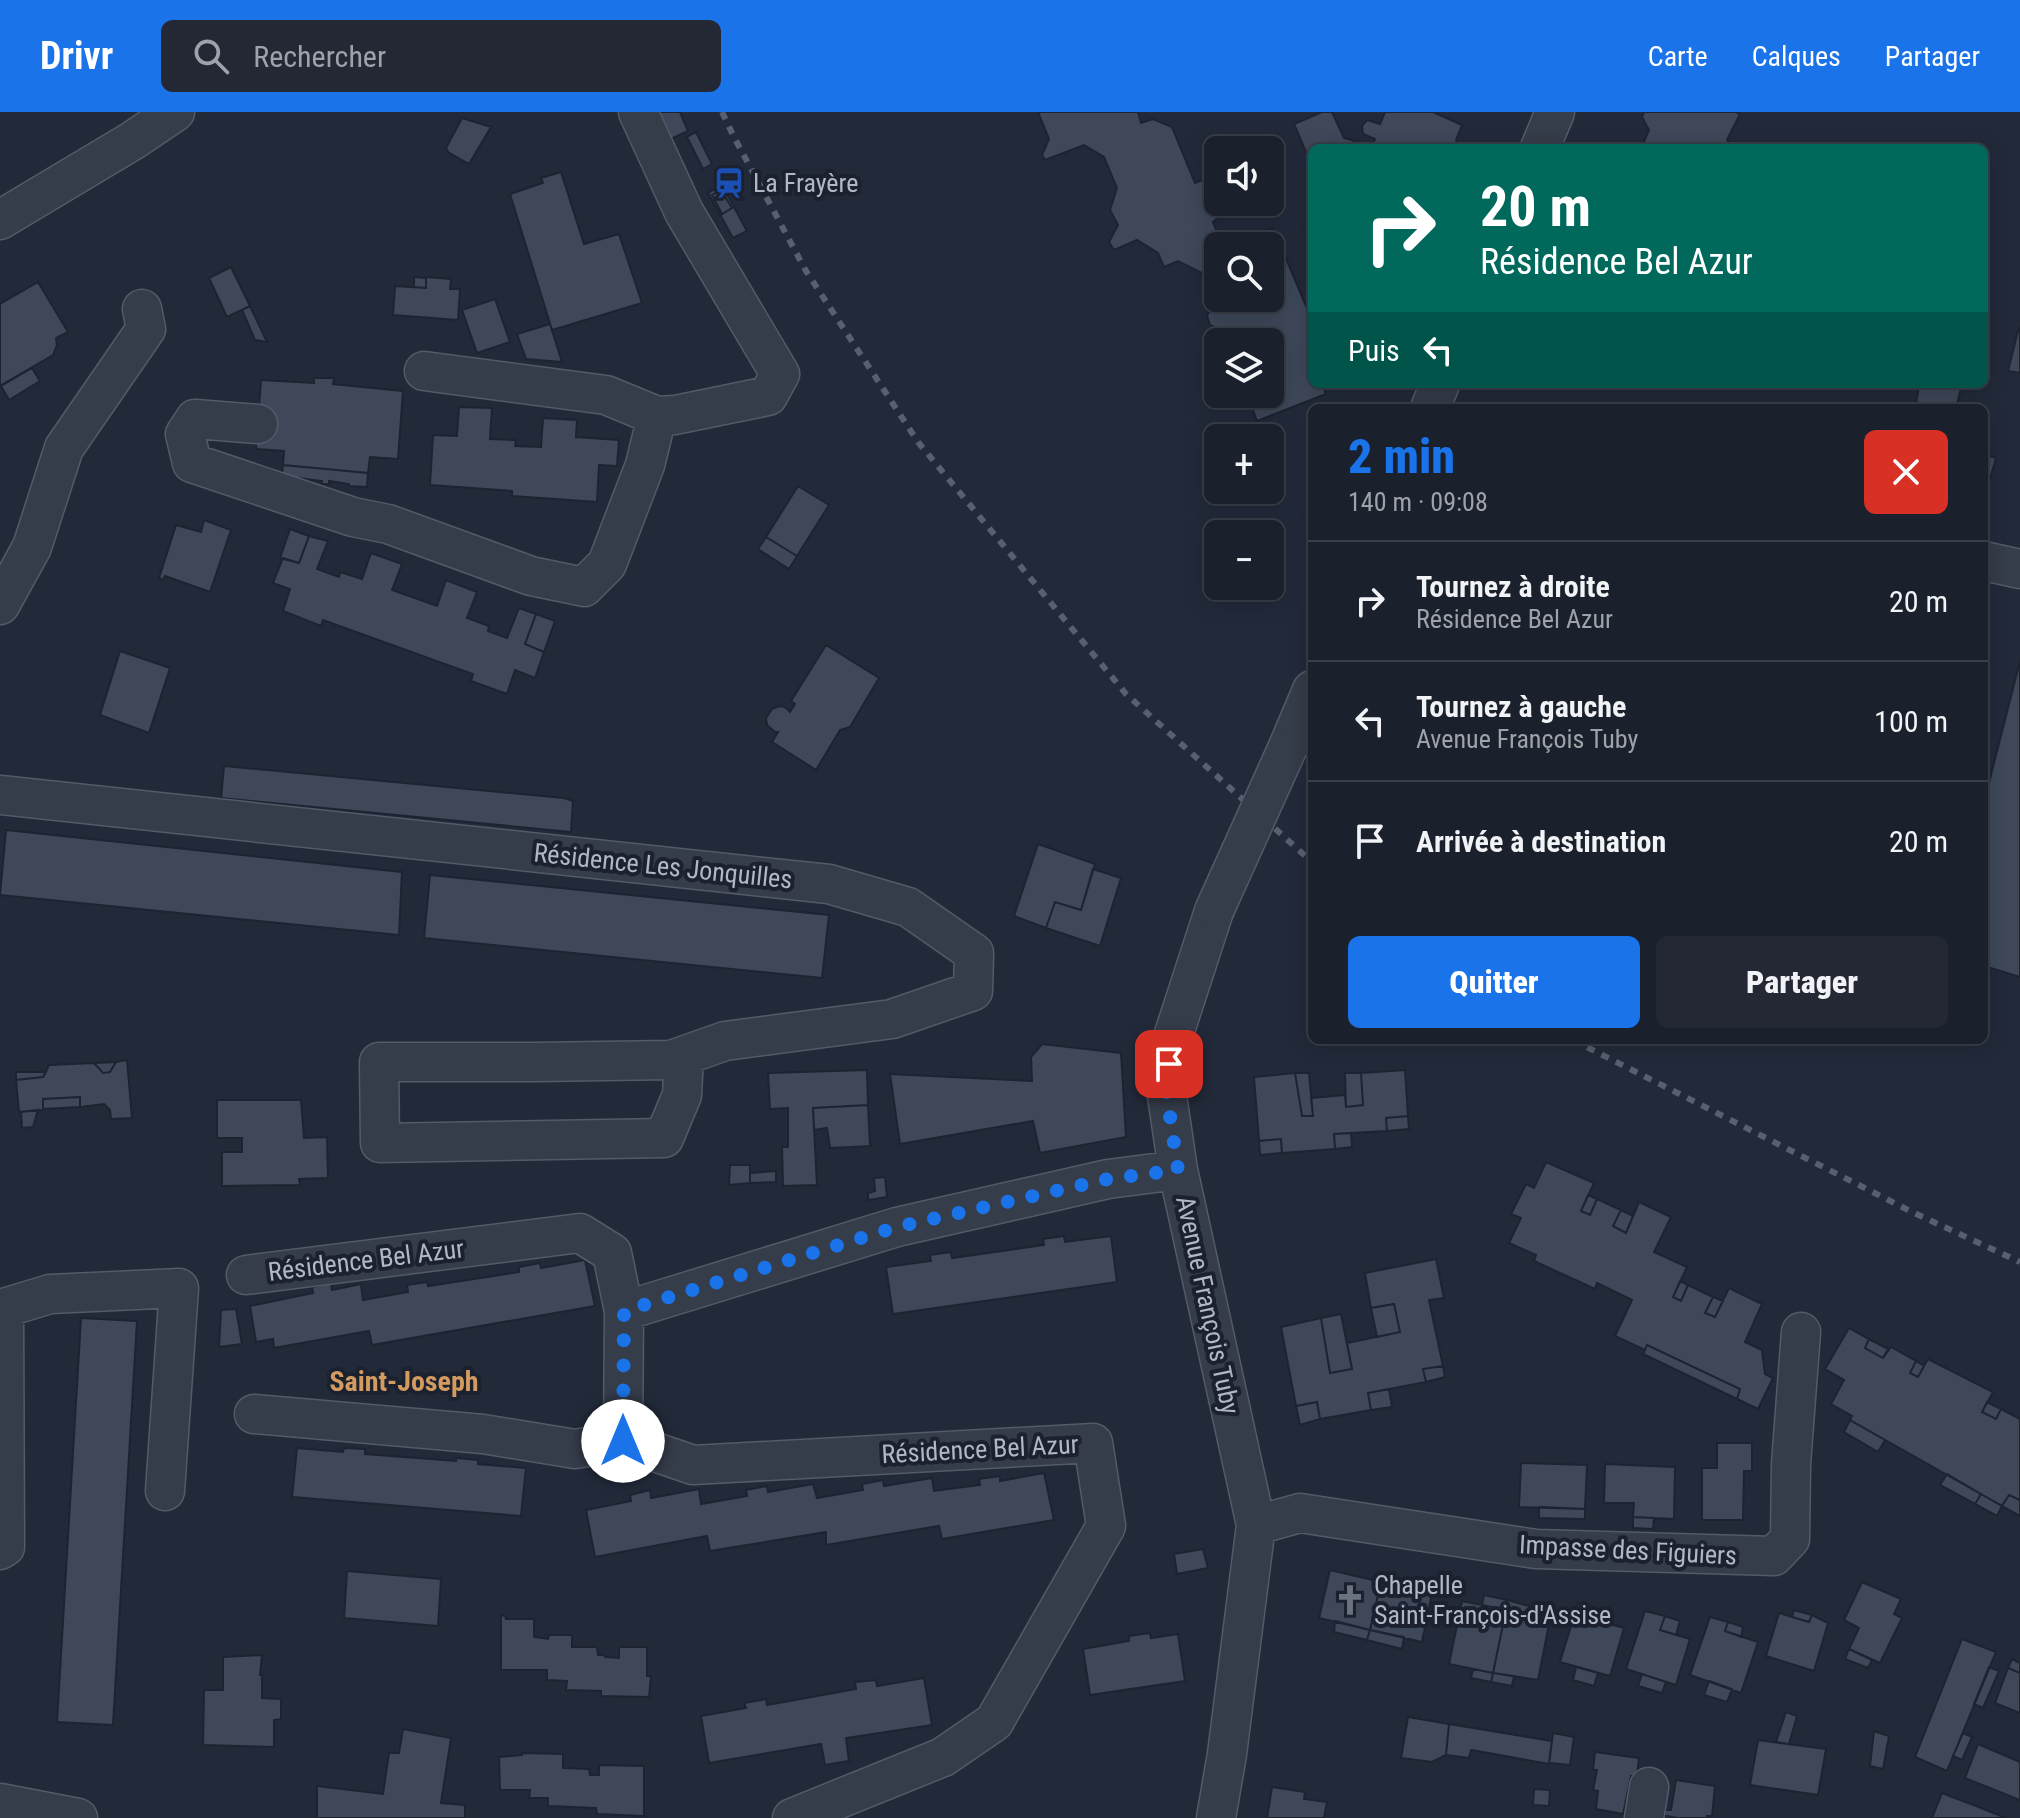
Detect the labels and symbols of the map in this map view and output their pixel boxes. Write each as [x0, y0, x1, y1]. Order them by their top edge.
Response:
station icon: La Frayère [712, 166, 746, 200]
place label: La Frayère [753, 168, 858, 198]
street label: Résidence Les Jonquilles [532, 838, 794, 894]
pin [1135, 1030, 1203, 1098]
street label: Avenue François Tuby [1170, 1193, 1246, 1417]
street label: Résidence Bel Azur [266, 1233, 466, 1287]
district label: Saint-Joseph [329, 1365, 479, 1398]
position arrow [581, 1399, 665, 1483]
street label: Résidence Bel Azur [881, 1429, 1079, 1469]
street label: Impasse des Figuiers [1518, 1529, 1738, 1571]
place label: Chapelle Saint-François-d'Assise [1374, 1570, 1611, 1630]
church icon: Chapelle Saint-François-d'Assise [1333, 1583, 1367, 1617]

